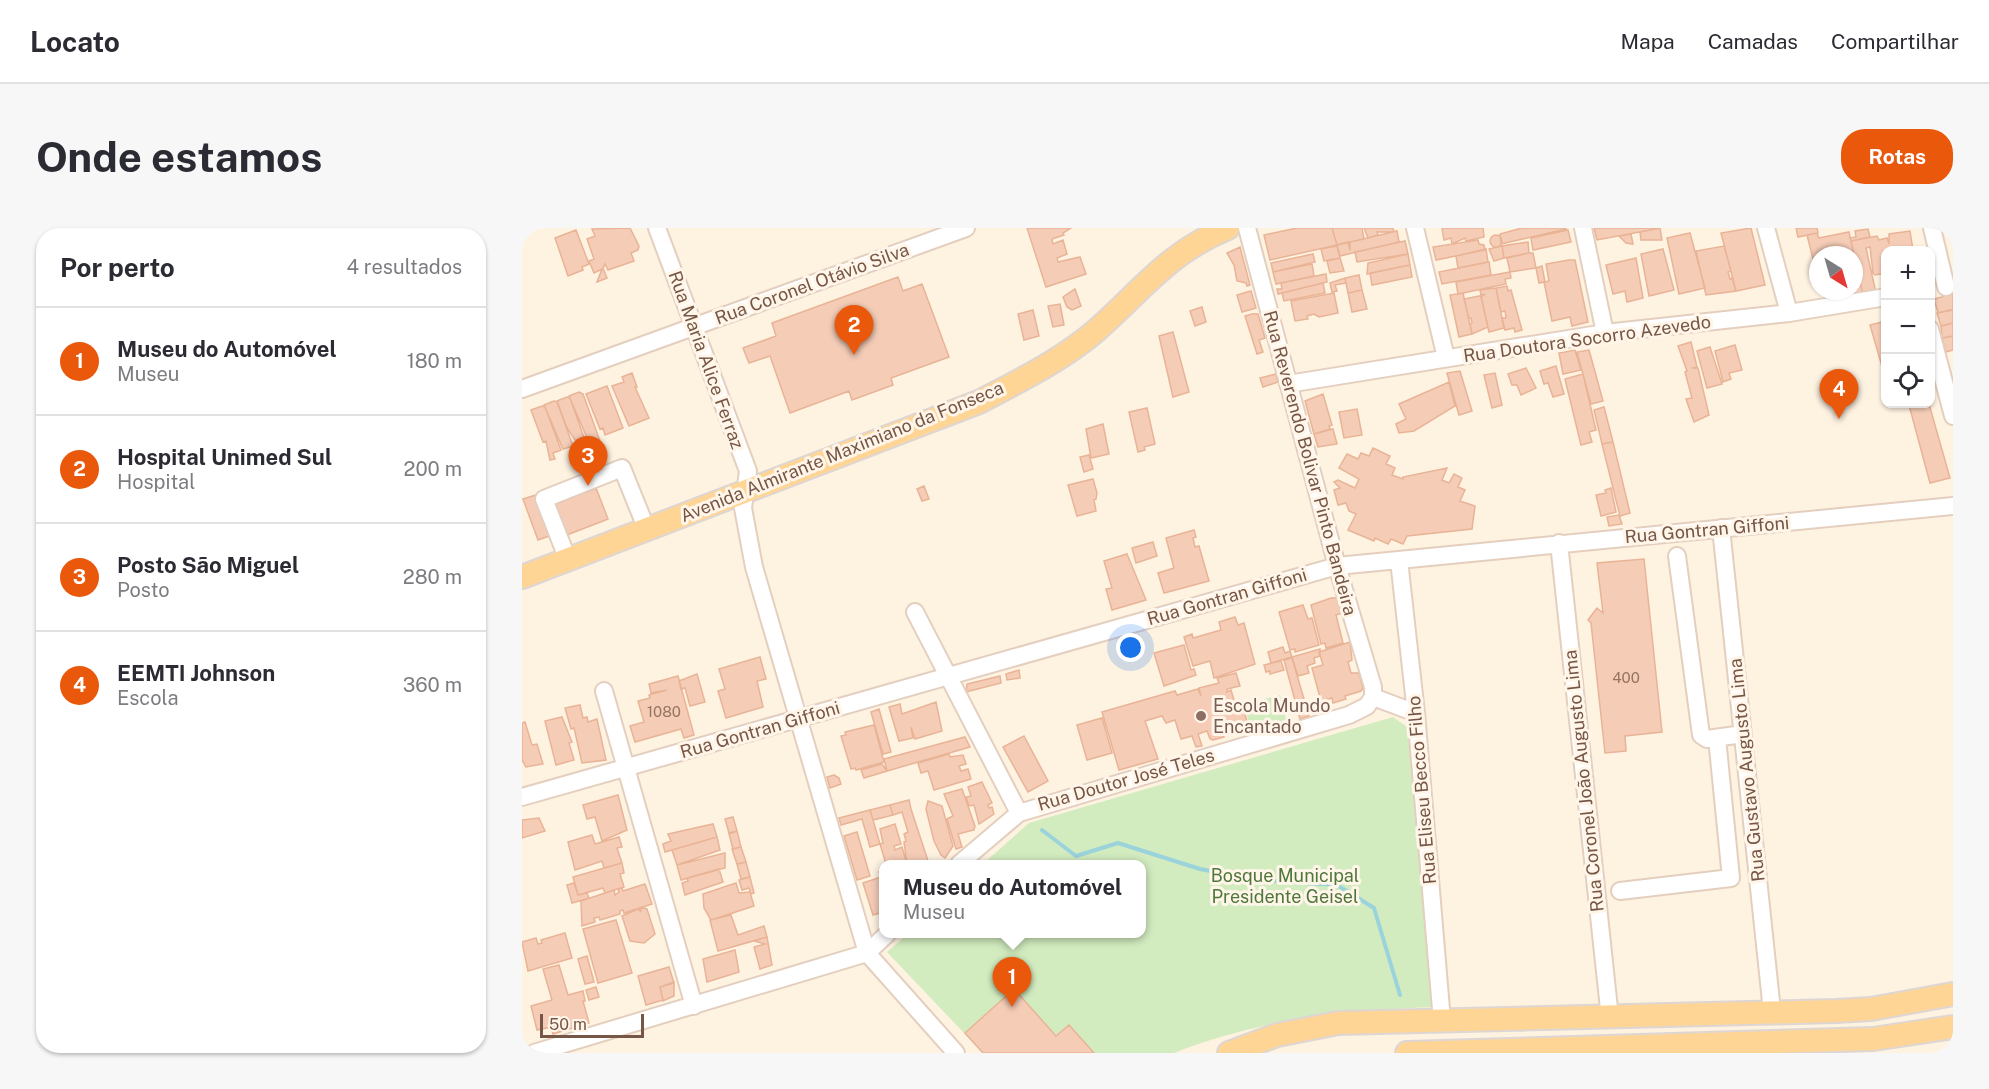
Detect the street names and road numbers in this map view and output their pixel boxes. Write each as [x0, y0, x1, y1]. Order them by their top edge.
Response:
street label: Rua Coronel Otávio Silva [712, 239, 912, 328]
street label: Rua Maria Alice Ferraz [664, 268, 749, 452]
street label: Rua Reverendo Bolivar Pinto Bandeira [1260, 308, 1361, 618]
street label: Rua Doutora Socorro Azevedo [1462, 311, 1712, 366]
street label: Avenida Almirante Maximiano da Fonseca [677, 377, 1006, 526]
street label: Rua Gontran Giffoni [1624, 512, 1790, 547]
street label: Rua Gontran Giffoni [1145, 564, 1309, 629]
street label: Rua Coronel João Augusto Lima [1559, 649, 1608, 913]
street label: Rua Gustavo Augusto Lima [1724, 657, 1769, 883]
street label: Rua Eliseu Becco Filho [1403, 695, 1440, 885]
street label: Rua Gontran Giffoni [678, 697, 842, 762]
street label: Rua Doutor José Teles [1035, 744, 1217, 815]

